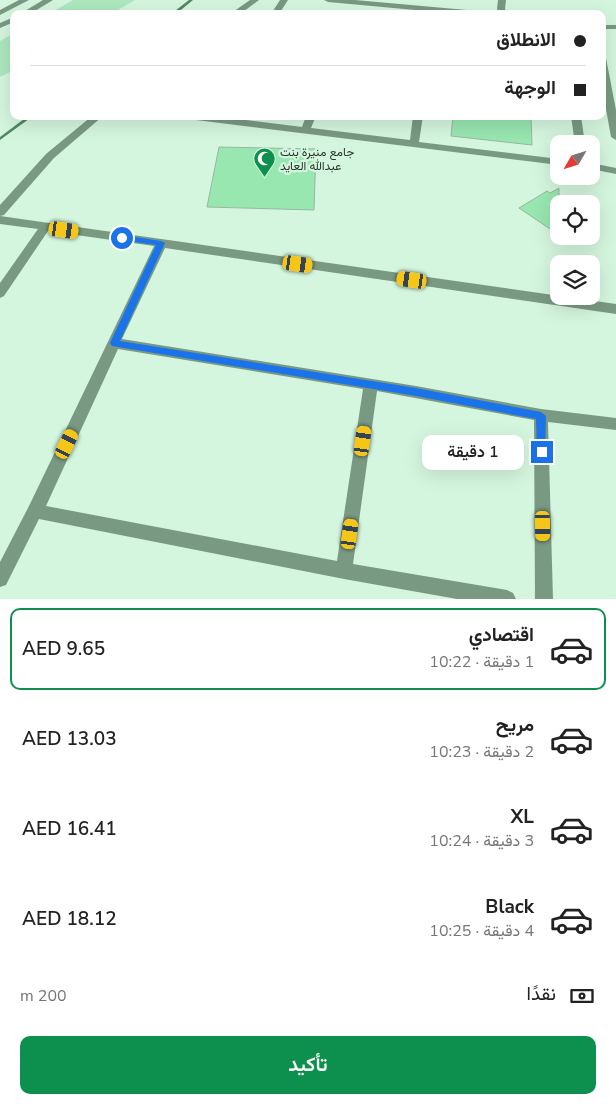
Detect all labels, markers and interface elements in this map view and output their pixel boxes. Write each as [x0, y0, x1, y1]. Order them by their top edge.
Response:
text: الانطلاق [496, 27, 556, 53]
text: الوجهة [504, 75, 556, 101]
north arrow [550, 135, 600, 185]
map controls [550, 135, 600, 305]
place label: جامع منيرة بنت عبدالله العايد [280, 144, 354, 174]
mosque icon: جامع منيرة بنت عبدالله العايد [252, 147, 276, 178]
button: locate [550, 195, 600, 245]
car [48, 220, 79, 240]
route start [111, 227, 133, 249]
car [282, 254, 313, 274]
button: layers [550, 255, 600, 305]
car [396, 270, 427, 290]
car [353, 425, 372, 457]
car [53, 427, 80, 461]
callout: 1 دقيقة [422, 434, 524, 470]
text: 1 دقيقة [447, 441, 499, 463]
route end [531, 441, 553, 463]
car [535, 511, 550, 541]
car [340, 518, 359, 550]
text: اقتصادي [469, 622, 534, 648]
icon: car [549, 627, 594, 672]
text: AED 9.65 [22, 636, 105, 662]
text: 1 دقيقة · 10:22 [429, 651, 534, 673]
text: مريح [496, 712, 534, 738]
icon: car [549, 717, 594, 762]
text: AED 13.03 [22, 726, 117, 752]
text: 2 دقيقة · 10:23 [429, 741, 534, 763]
text: XL [511, 804, 534, 830]
icon: car [549, 807, 594, 852]
text: AED 16.41 [22, 816, 117, 842]
text: 3 دقيقة · 10:24 [429, 830, 534, 852]
text: Black [485, 894, 534, 920]
icon: car [549, 897, 594, 942]
text: AED 18.12 [22, 906, 117, 932]
text: 4 دقيقة · 10:25 [429, 920, 534, 942]
text: نقدًا [527, 981, 556, 1007]
icon: cash [568, 982, 596, 1010]
text: 200 m [20, 985, 67, 1007]
button: تأكيد [20, 1036, 596, 1094]

